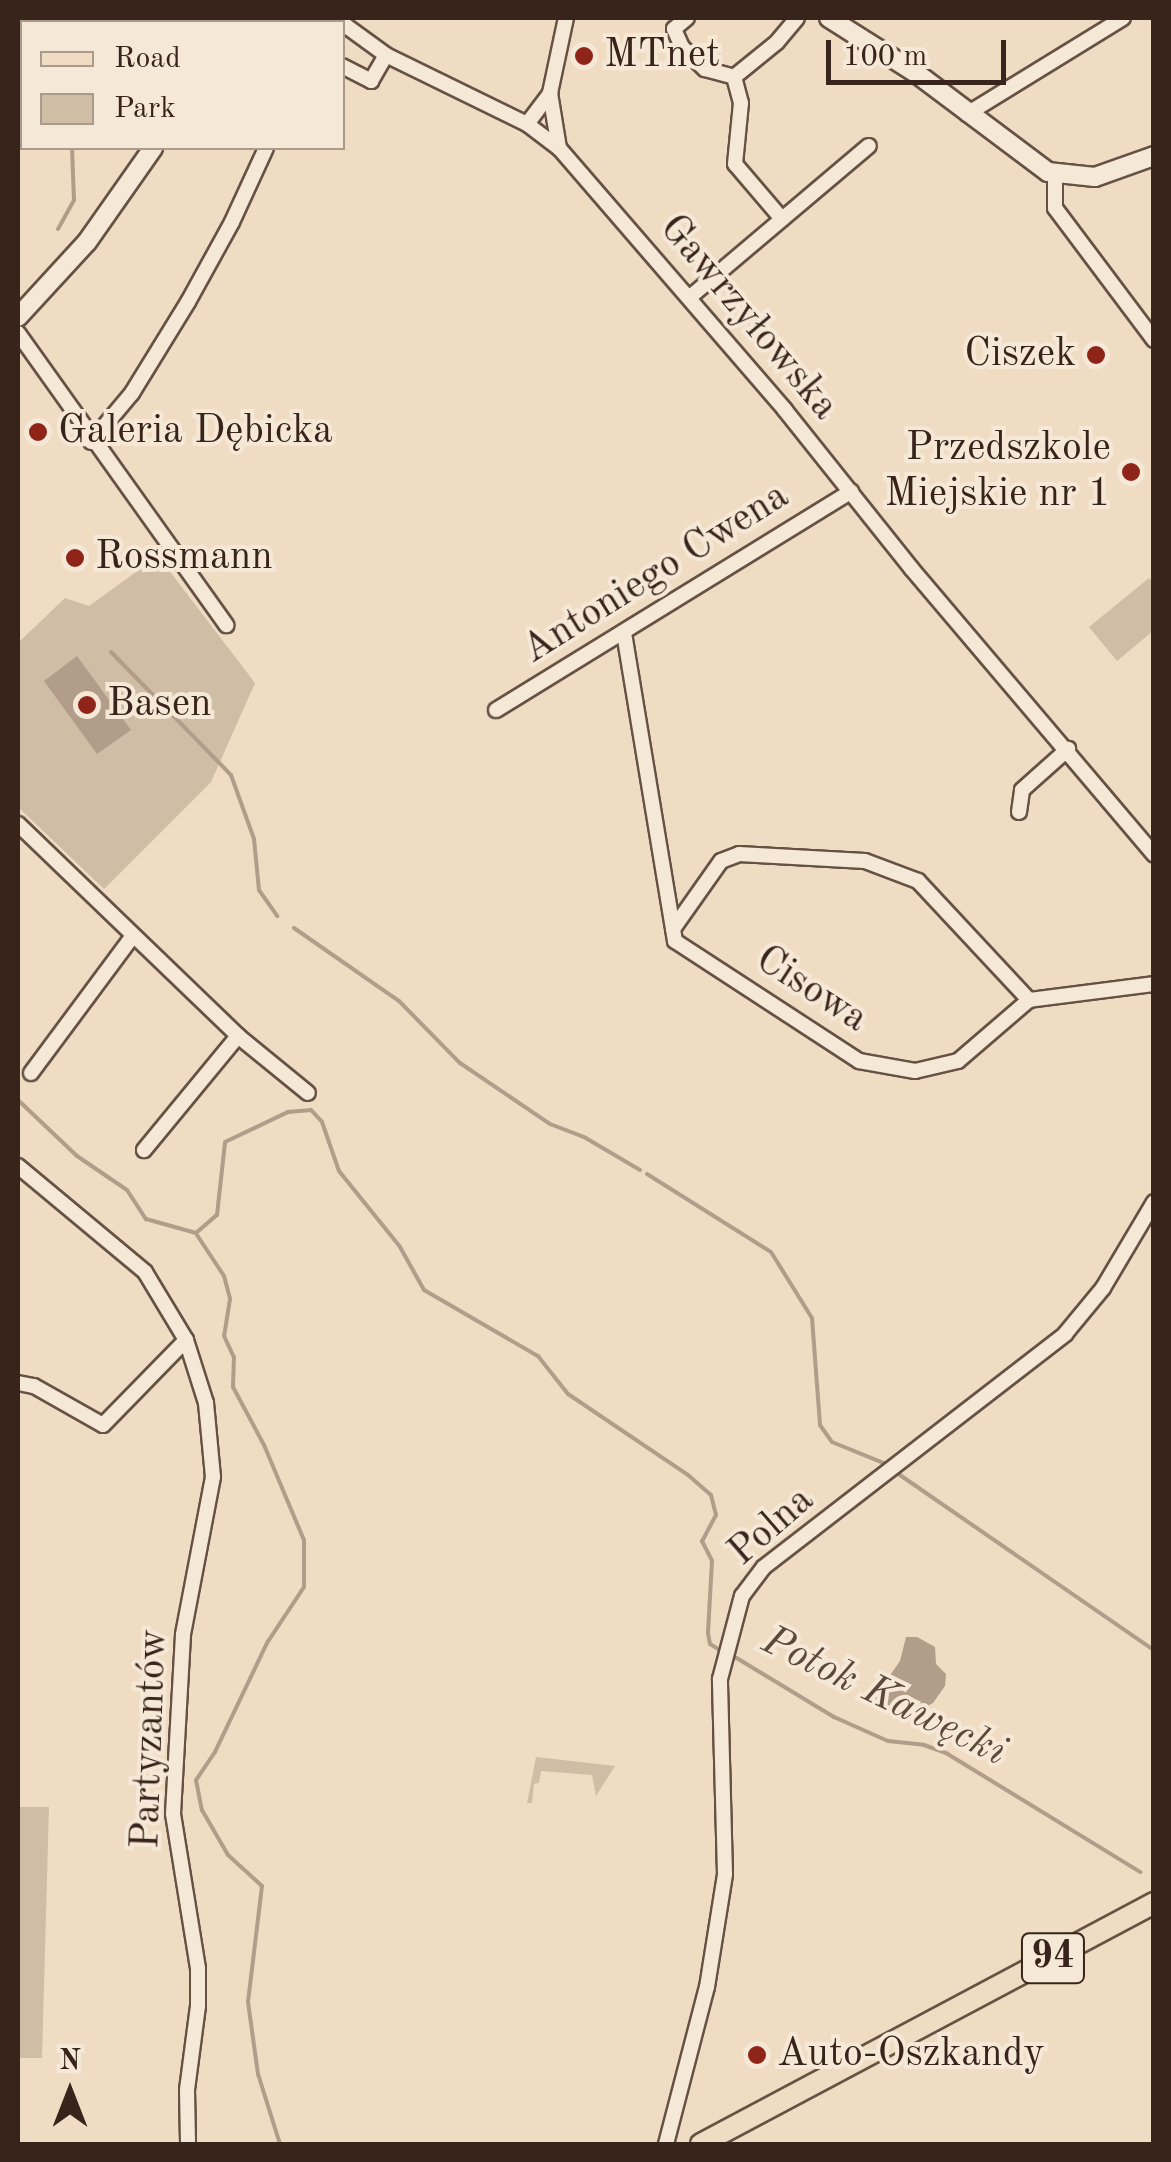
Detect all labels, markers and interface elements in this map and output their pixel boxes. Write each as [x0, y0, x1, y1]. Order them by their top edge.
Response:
legend [20, 20, 345, 150]
scale bar [831, 20, 1011, 82]
place label: MTnet [604, 32, 720, 80]
text: 100 m [843, 42, 927, 72]
text: Road [114, 44, 181, 74]
marker: MTnet [573, 45, 595, 67]
text: Park [114, 94, 176, 124]
street label: Gawrzyłowska [648, 206, 848, 430]
place label: Ciszek [964, 331, 1076, 379]
marker: Ciszek [1085, 344, 1107, 366]
place label: Galeria Dębicka [58, 408, 333, 456]
marker: Galeria Dębicka [27, 421, 49, 443]
place label: Przedszkole Miejskie nr 1 [885, 425, 1111, 519]
marker: Przedszkole Miejskie nr 1 [1120, 461, 1142, 483]
street label: Antoniego Cwena [514, 473, 798, 675]
place label: Rossmann [95, 534, 273, 582]
marker: Rossmann [64, 547, 86, 569]
place label: Basen [107, 681, 212, 729]
marker: Basen [76, 694, 98, 716]
street label: Cisowa [746, 936, 876, 1044]
street label: Polna [720, 1477, 824, 1577]
water label: Potok Kawęcki [753, 1616, 1015, 1778]
street label: Partyzantów [123, 1628, 179, 1850]
road number: 94 [1020, 1925, 1086, 1991]
place label: Auto-Oszkandy [777, 2031, 1045, 2079]
north arrow [20, 2042, 120, 2142]
marker: Auto-Oszkandy [746, 2044, 768, 2066]
text: N [59, 2048, 81, 2076]

